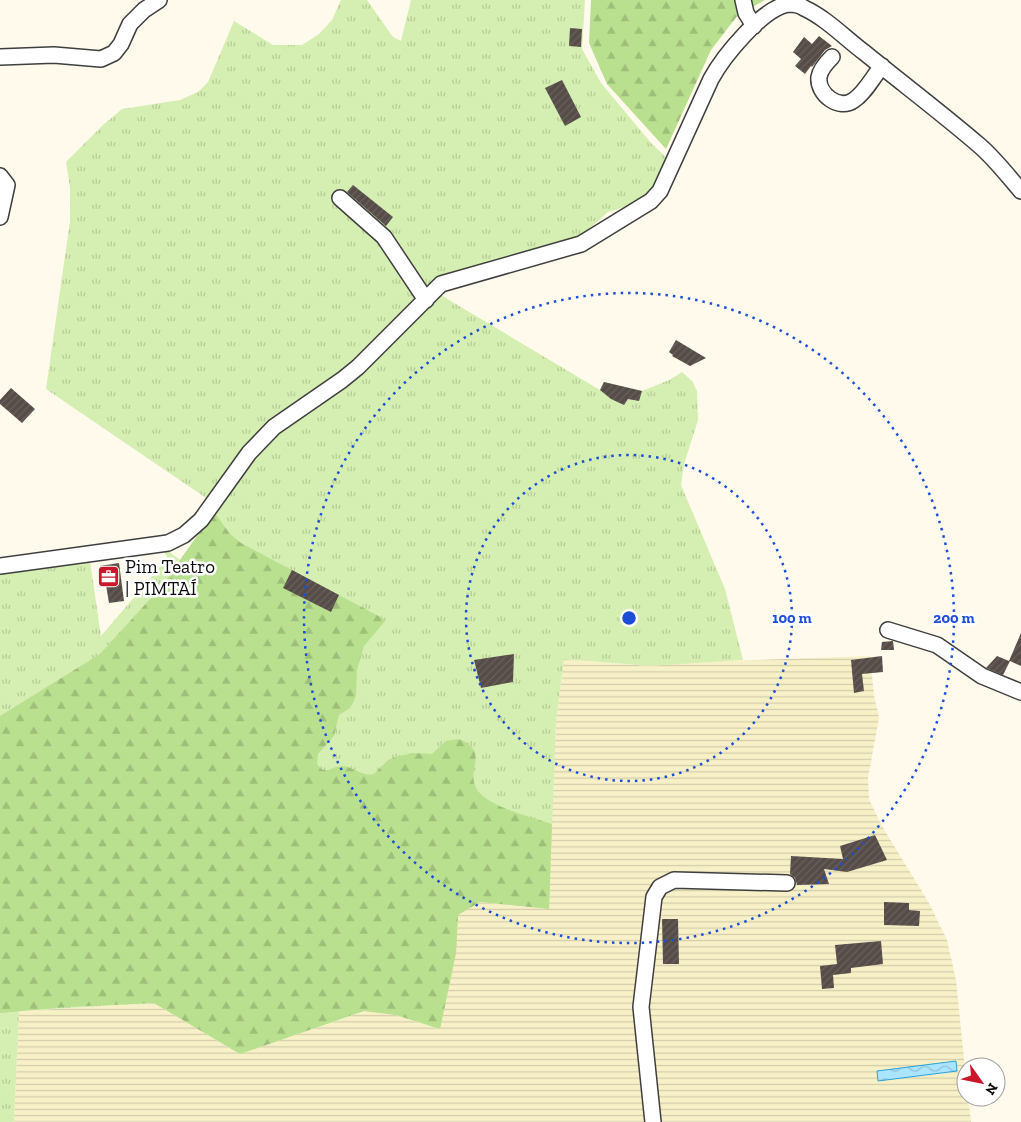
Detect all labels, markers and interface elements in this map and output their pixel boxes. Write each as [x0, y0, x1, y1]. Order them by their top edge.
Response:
place label: Pim Teatro | PIMTAÍ [125, 555, 215, 600]
office icon: Pim Teatro | PIMTAÍ [97, 565, 121, 589]
centre of rings [620, 609, 638, 627]
text: 100 m [772, 609, 812, 627]
text: 200 m [933, 609, 975, 627]
north arrow [956, 1057, 1006, 1107]
text: N [981, 1080, 1002, 1098]

